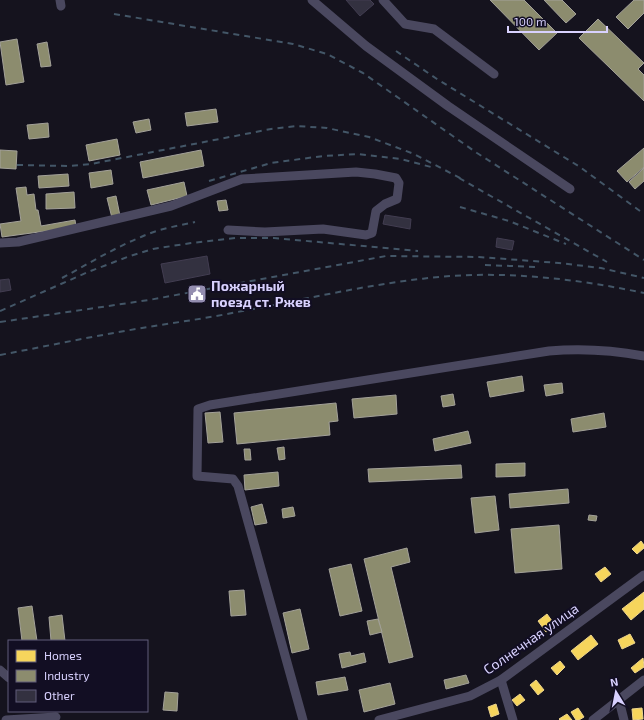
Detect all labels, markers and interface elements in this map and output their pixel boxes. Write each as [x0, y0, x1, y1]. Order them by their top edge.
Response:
scale bar [508, 8, 607, 34]
text: 100 m [514, 14, 546, 28]
place label: Пожарный поезд ст. Ржев [211, 277, 311, 310]
public building icon: Пожарный поезд ст. Ржев [186, 283, 208, 305]
street label: Солнечная улица [480, 599, 582, 678]
legend [8, 640, 148, 712]
text: Homes [44, 648, 82, 662]
text: Industry [44, 668, 90, 682]
north arrow [596, 672, 636, 712]
text: N [609, 675, 619, 689]
text: Other [44, 688, 75, 702]

